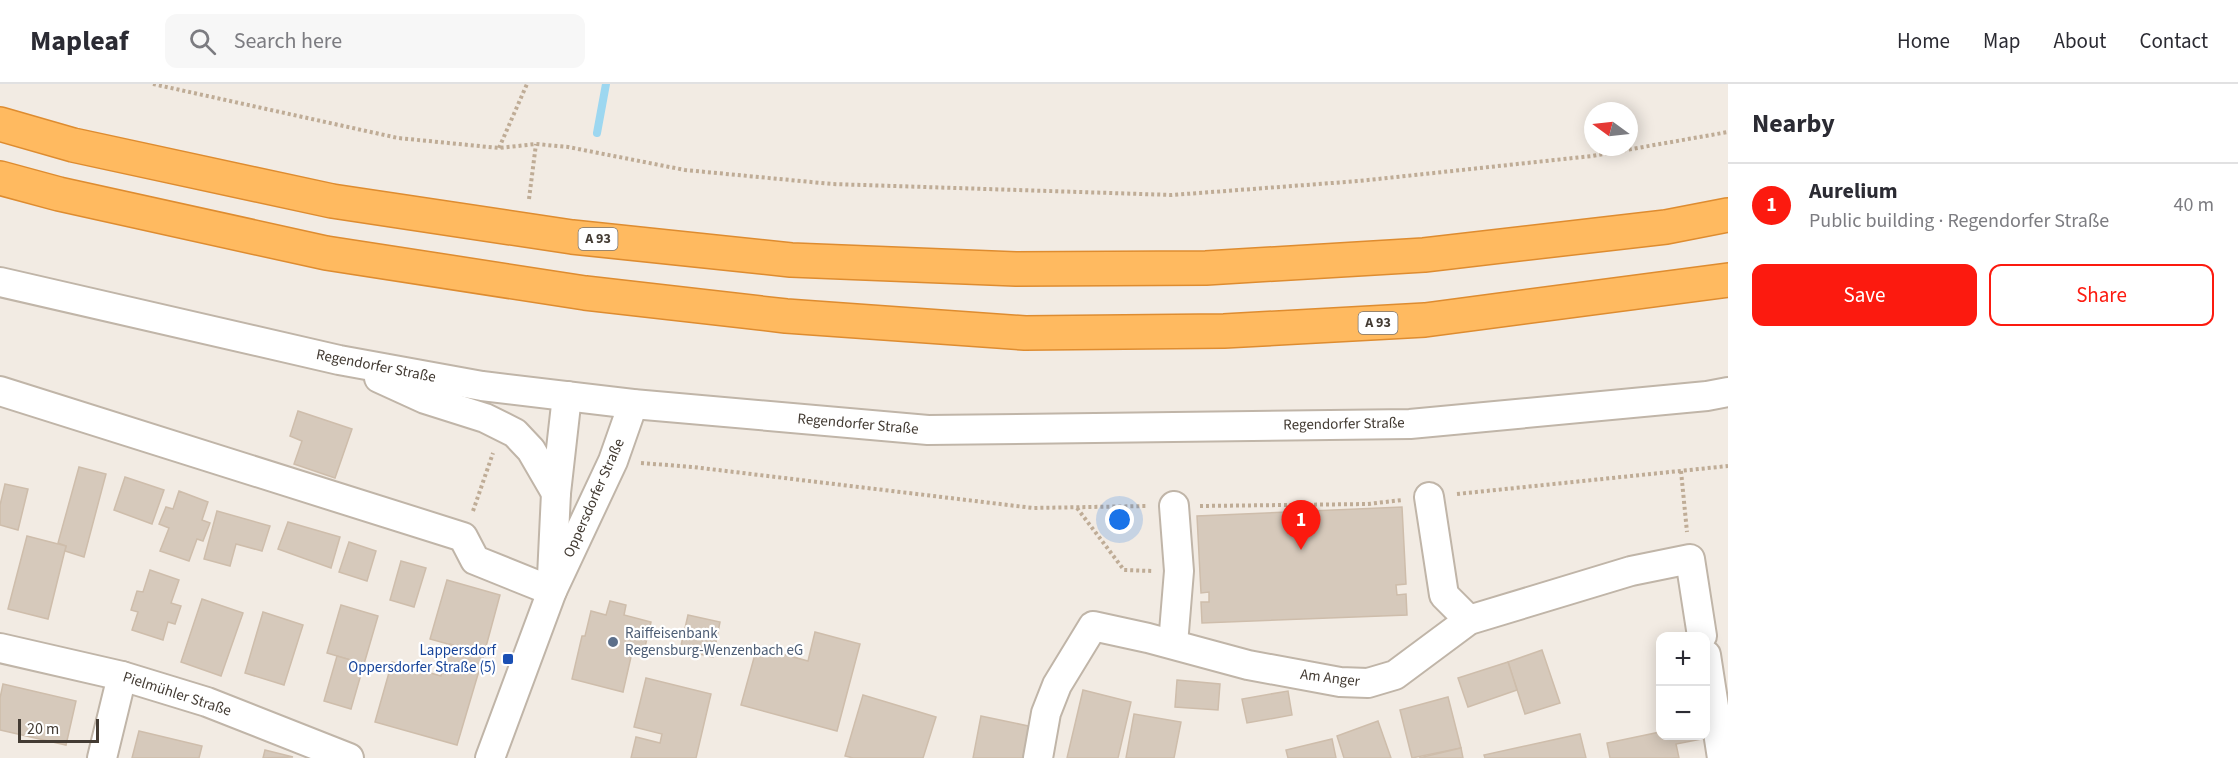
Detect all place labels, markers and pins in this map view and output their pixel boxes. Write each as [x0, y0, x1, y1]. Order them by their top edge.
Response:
pin: 1 [1282, 500, 1320, 550]
place label: Raiffeisenbank Regensburg-Wenzenbach eG [625, 623, 803, 661]
marker: Raiffeisenbank Regensburg-Wenzenbach eG [606, 635, 620, 649]
place label: Lappersdorf Oppersdorfer Straße (5) [348, 640, 497, 678]
marker: Lappersdorf Oppersdorfer Straße (5) [501, 652, 515, 666]

